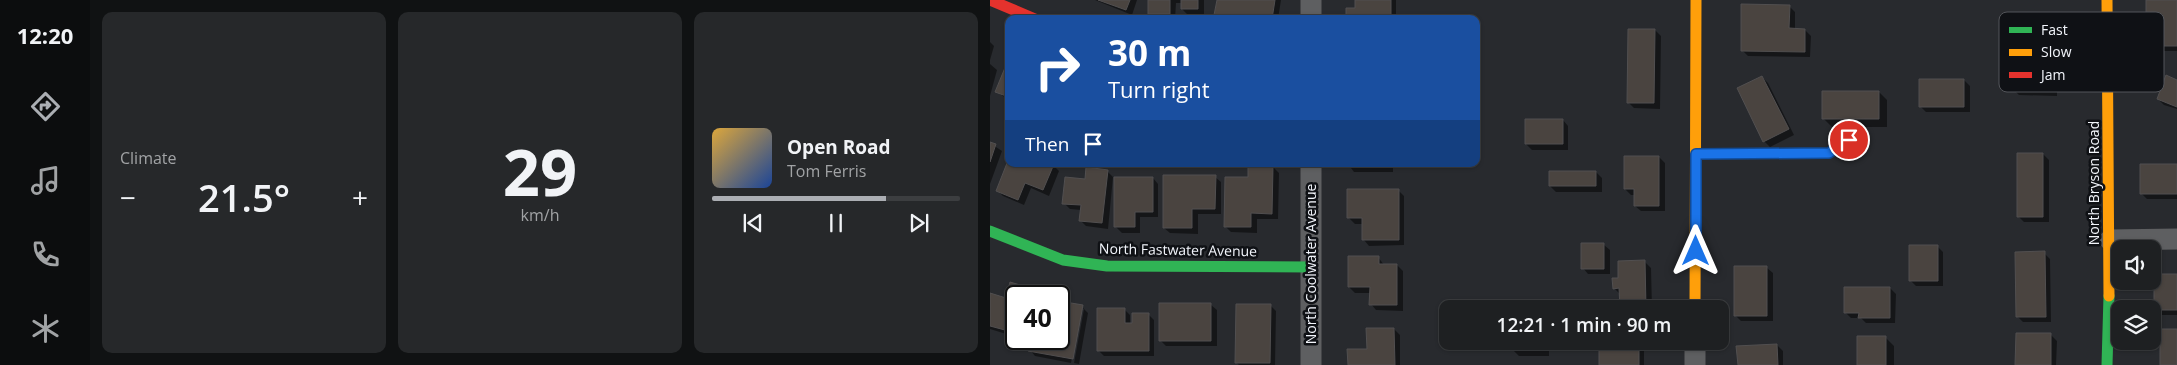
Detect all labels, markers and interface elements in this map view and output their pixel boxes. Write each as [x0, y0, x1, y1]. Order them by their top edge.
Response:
legend [1999, 12, 2164, 92]
text: 12:20 [17, 20, 73, 50]
text: Fast [2041, 20, 2068, 39]
text: 30 m [1108, 29, 1191, 76]
icon: right [1025, 35, 1090, 100]
text: Slow [2041, 42, 2072, 61]
text: Jam [2039, 65, 2066, 84]
text: Turn right [1108, 74, 1210, 104]
icon: directions [28, 89, 63, 124]
pin [1828, 119, 1870, 161]
street label: North Bryson Road [2084, 121, 2103, 245]
icon: arrive [1835, 126, 1863, 154]
text: 29 [503, 127, 577, 215]
icon: arrive [1079, 130, 1107, 158]
text: Then [1025, 131, 1069, 157]
text: Open Road [787, 134, 891, 160]
text: Climate [120, 147, 177, 169]
text: Tom Ferris [787, 160, 866, 182]
icon: music [28, 163, 63, 198]
text: 21.5° [198, 171, 290, 223]
text: − [120, 178, 136, 216]
text: + [352, 178, 368, 216]
street label: North Coolwater Avenue [1301, 184, 1320, 344]
text: km/h [521, 204, 559, 226]
icon: previous [739, 209, 767, 237]
icon: pause [822, 209, 850, 237]
icon: next [905, 209, 933, 237]
position arrow [1669, 224, 1721, 276]
icon: phone [28, 237, 63, 272]
street label: North Fastwater Avenue [1099, 239, 1257, 260]
map controls [2111, 240, 2161, 350]
button: sound [2111, 240, 2161, 290]
speed limit sign: 40 [1005, 285, 1070, 350]
button: layers [2111, 300, 2161, 350]
icon: climate [28, 311, 63, 346]
text: 12:21 · 1 min · 90 m [1497, 312, 1671, 338]

